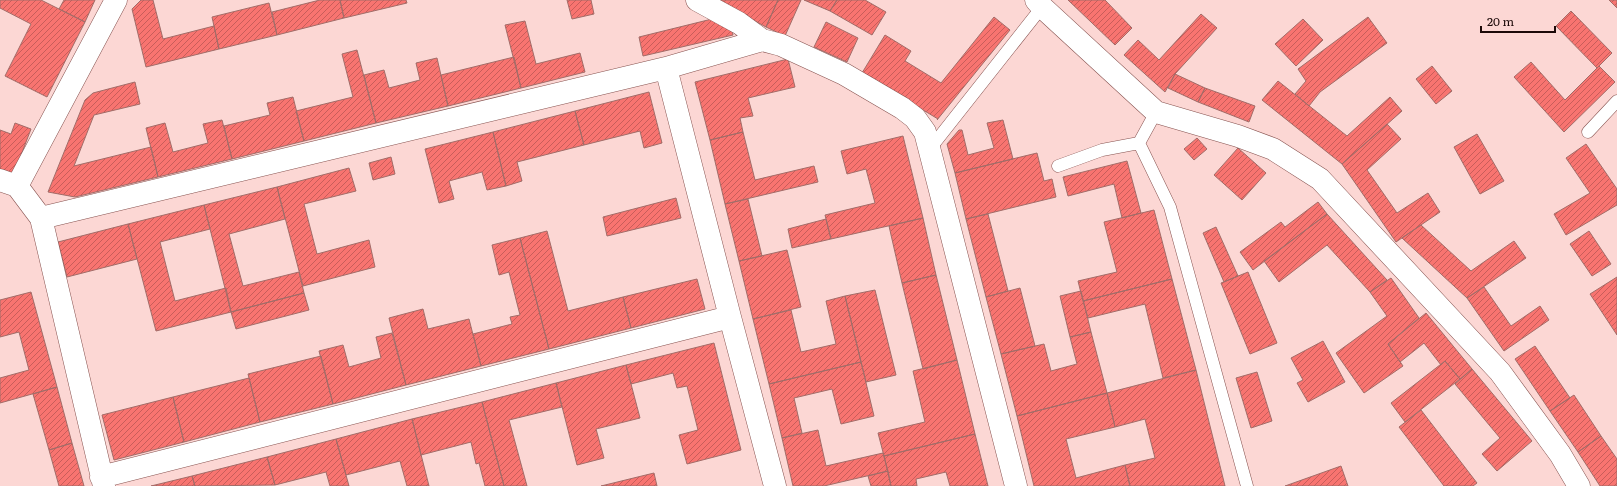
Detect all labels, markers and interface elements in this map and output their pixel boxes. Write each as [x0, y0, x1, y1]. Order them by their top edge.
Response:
scale bar [1481, 8, 1555, 34]
text: 20 m [1487, 12, 1514, 30]

